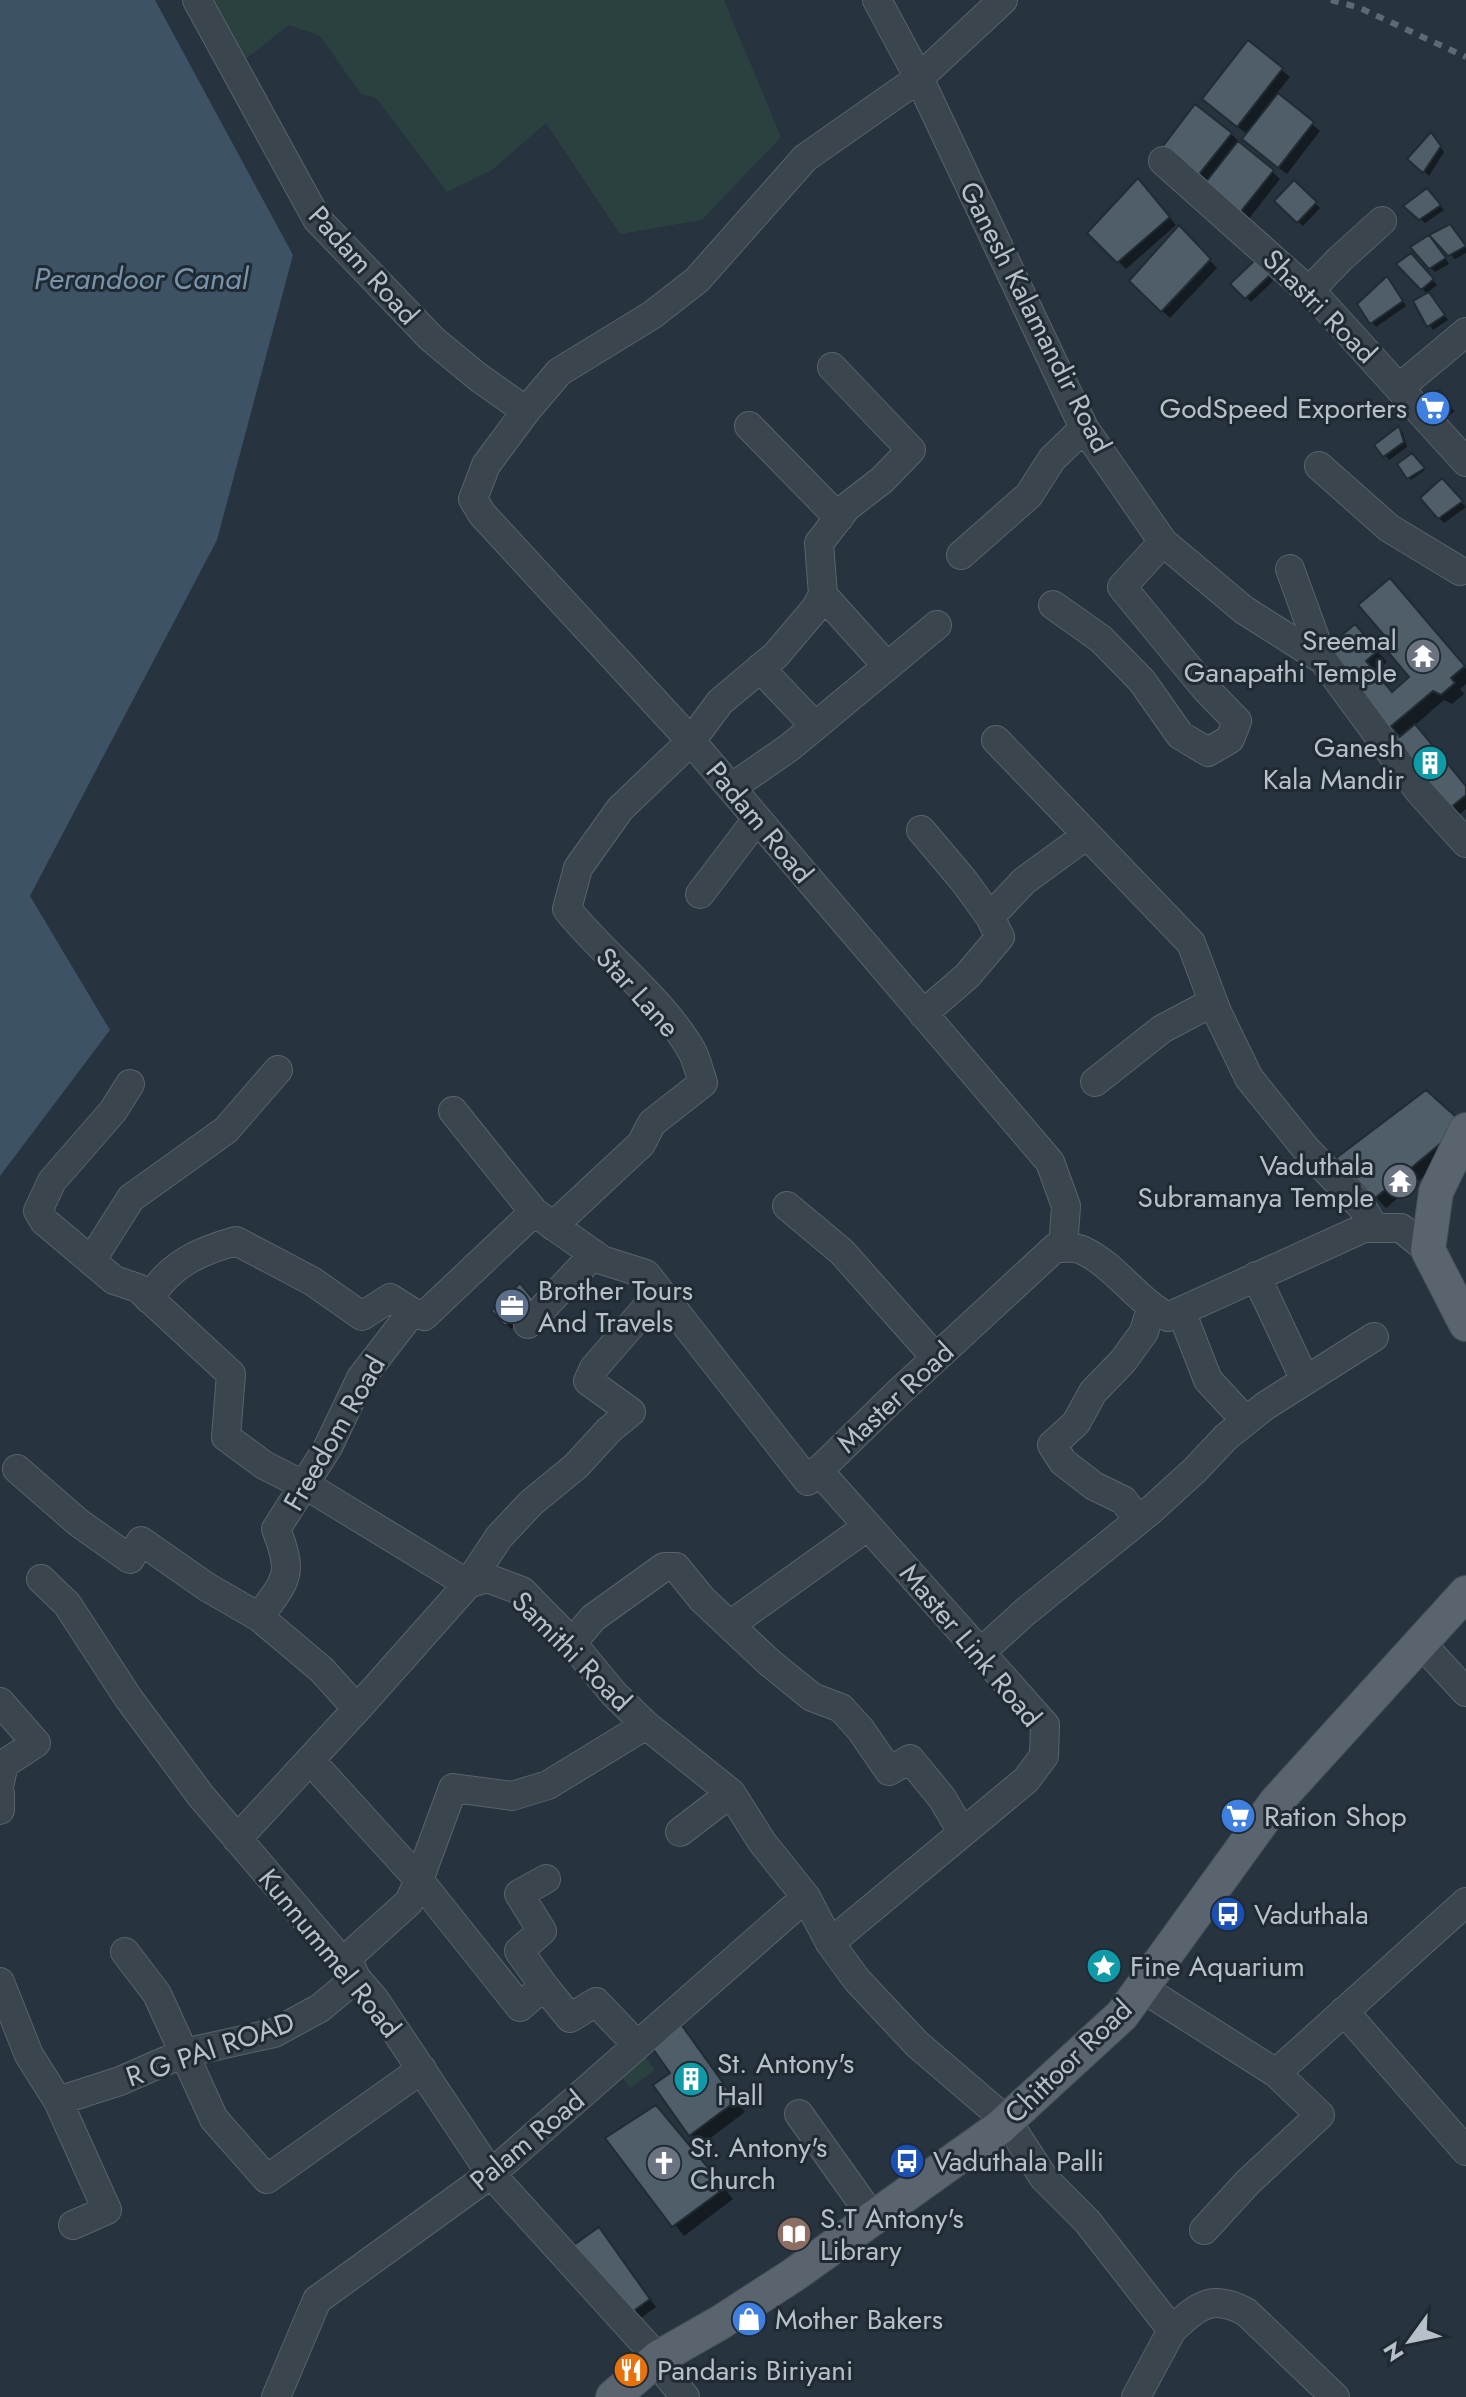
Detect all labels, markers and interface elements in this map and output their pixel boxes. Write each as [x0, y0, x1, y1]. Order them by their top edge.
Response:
street label: Ganesh Kalamandir Road [949, 174, 1122, 460]
street label: Padam Road [299, 197, 428, 334]
street label: Shastri Road [1253, 240, 1386, 373]
water label: Perandoor Canal [34, 257, 250, 300]
place label: GodSpeed Exporters [1160, 388, 1407, 429]
supermarket icon: GodSpeed Exporters [1414, 389, 1452, 427]
place label: Sreemal Ganapathi Temple [1184, 620, 1397, 693]
temple icon: Sreemal Ganapathi Temple [1404, 637, 1442, 675]
place label: Ganesh Kala Mandir [1263, 727, 1404, 800]
building icon: Ganesh Kala Mandir [1411, 744, 1449, 782]
street label: Padam Road [696, 752, 823, 892]
street label: Star Lane [586, 938, 689, 1046]
place label: Vaduthala Subramanya Temple [1138, 1145, 1374, 1218]
temple icon: Vaduthala Subramanya Temple [1381, 1162, 1419, 1200]
place label: Brother Tours And Travels [538, 1270, 693, 1343]
office icon: Brother Tours And Travels [493, 1287, 531, 1325]
street label: Master Road [828, 1332, 963, 1462]
street label: Freedom Road [273, 1348, 396, 1519]
street label: Master Link Road [890, 1555, 1051, 1736]
street label: Samithi Road [502, 1582, 641, 1721]
place label: Ration Shop [1264, 1796, 1407, 1837]
supermarket icon: Ration Shop [1219, 1797, 1257, 1835]
street label: Kunnummel Road [249, 1860, 411, 2047]
place label: Vaduthala [1254, 1894, 1369, 1935]
bus stop icon: Vaduthala [1209, 1895, 1247, 1933]
place label: Fine Aquarium [1130, 1946, 1305, 1987]
place icon: Fine Aquarium [1085, 1947, 1123, 1985]
street label: Chittoor Road [995, 1990, 1141, 2133]
street label: R G PAI ROAD [120, 2001, 300, 2097]
place label: St. Antony's Hall [717, 2043, 854, 2116]
building icon: St. Antony's Hall [672, 2060, 710, 2098]
street label: Palam Road [461, 2080, 594, 2201]
place label: St. Antony's Church [690, 2127, 827, 2200]
place label: Vaduthala Palli [933, 2141, 1104, 2182]
bus stop icon: Vaduthala Palli [888, 2142, 926, 2180]
church icon: St. Antony's Church [645, 2144, 683, 2182]
place label: S.T Antony's Library [820, 2198, 964, 2271]
library icon: S.T Antony's Library [775, 2215, 813, 2253]
place label: Mother Bakers [775, 2299, 943, 2340]
shop icon: Mother Bakers [730, 2300, 768, 2338]
north arrow [1370, 2301, 1450, 2381]
text: N [1375, 2336, 1411, 2368]
place label: Pandaris Biriyani [657, 2350, 853, 2391]
restaurant icon: Pandaris Biriyani [612, 2351, 650, 2389]

